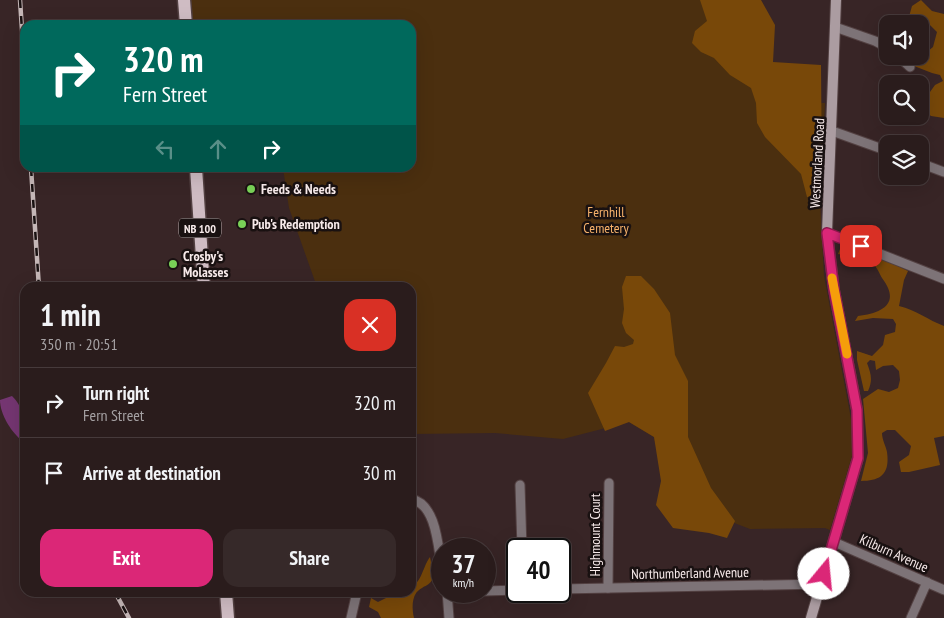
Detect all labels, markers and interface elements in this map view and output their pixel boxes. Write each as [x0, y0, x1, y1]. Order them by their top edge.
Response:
map controls [879, 15, 929, 185]
button: sound [879, 15, 929, 65]
text: 320 m [123, 36, 204, 82]
icon: right [40, 40, 105, 105]
button: search [879, 75, 929, 125]
text: Fern Street [123, 80, 207, 108]
street label: Westmorland Road [806, 117, 828, 209]
icon: left [151, 135, 179, 163]
icon: ahead [204, 135, 232, 163]
icon: right [257, 135, 285, 163]
button: layers [879, 135, 929, 185]
place label: Feeds & Needs [261, 180, 336, 198]
marker: Feeds & Needs [245, 183, 257, 195]
park label: Fernhill Cemetery [583, 203, 629, 237]
place label: Pub's Redemption [252, 215, 340, 233]
road number: NB 100 [179, 218, 221, 238]
marker: Pub's Redemption [236, 218, 248, 230]
pin [840, 225, 882, 267]
icon: arrive [847, 232, 875, 260]
place label: Crosby's Molasses [183, 247, 229, 281]
marker: Crosby's Molasses [167, 258, 179, 270]
text: 1 min [40, 295, 101, 334]
button: close [344, 299, 396, 351]
text: 350 m · 20:51 [40, 334, 118, 354]
text: Turn right [83, 381, 149, 405]
icon: right [40, 389, 68, 417]
text: 320 m [354, 391, 396, 415]
text: Fern Street [83, 405, 144, 425]
icon: arrive [40, 459, 68, 487]
text: Arrive at destination [83, 461, 221, 485]
text: 30 m [363, 461, 396, 485]
street label: Highmount Court [586, 493, 604, 577]
button: Exit [40, 529, 213, 587]
button: Share [223, 529, 396, 587]
street label: Kilburn Avenue [857, 530, 931, 576]
speed limit sign: 40 [506, 538, 571, 603]
position arrow [797, 547, 849, 599]
text: 37 [452, 548, 475, 580]
street label: Northumberland Avenue [631, 563, 749, 583]
text: km/h [453, 575, 474, 590]

